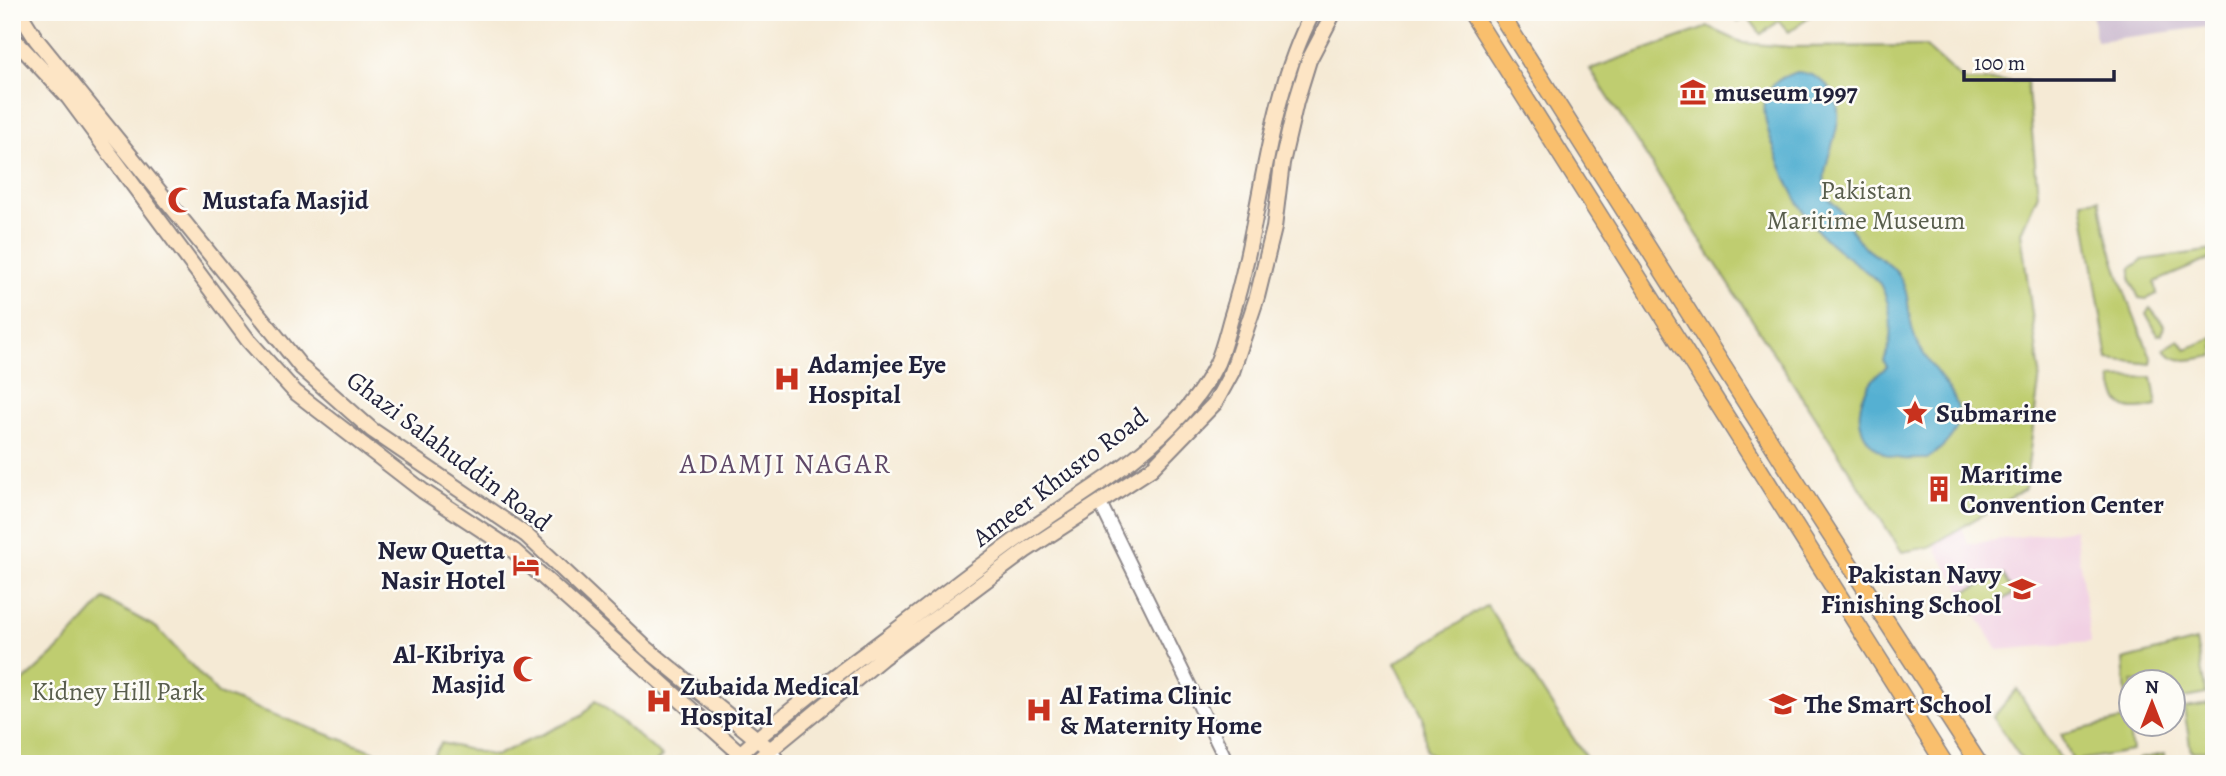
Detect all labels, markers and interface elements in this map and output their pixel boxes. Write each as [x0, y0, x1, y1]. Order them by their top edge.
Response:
scale bar [1964, 38, 2114, 82]
text: 100 m [1974, 49, 2025, 77]
place label: museum 1997 [1714, 75, 1858, 110]
museum icon: museum 1997 [1678, 77, 1708, 107]
park label: Pakistan Maritime Museum [1767, 173, 1965, 238]
place label: Mustafa Masjid [202, 183, 370, 218]
mosque icon: Mustafa Masjid [166, 185, 196, 215]
place label: Adamjee Eye Hospital [807, 347, 946, 412]
street label: Ghazi Salahuddin Road [339, 362, 559, 540]
hospital icon: Adamjee Eye Hospital [772, 364, 802, 394]
place label: Submarine [1936, 396, 2057, 431]
place icon: Submarine [1900, 398, 1930, 428]
street label: Ameer Khusro Road [964, 399, 1155, 555]
district label: ADAMJI NAGAR [679, 445, 892, 483]
place label: Maritime Convention Center [1960, 457, 2164, 522]
building icon: Maritime Convention Center [1924, 474, 1954, 504]
place label: New Quetta Nasir Hotel [377, 533, 505, 598]
hotel icon: New Quetta Nasir Hotel [511, 550, 541, 580]
place label: Pakistan Navy Finishing School [1821, 557, 2002, 622]
school or university icon: Pakistan Navy Finishing School [2007, 574, 2037, 604]
place label: Al-Kibriya Masjid [392, 637, 506, 702]
mosque icon: Al-Kibriya Masjid [511, 654, 541, 684]
north arrow [2118, 668, 2188, 738]
place label: Zubaida Medical Hospital [680, 669, 859, 734]
park label: Kidney Hill Park [31, 674, 205, 709]
text: N [2145, 674, 2159, 700]
place label: Al Fatima Clinic & Maternity Home [1059, 678, 1262, 743]
hospital icon: Zubaida Medical Hospital [644, 686, 674, 716]
place label: The Smart School [1804, 687, 1992, 722]
school or university icon: The Smart School [1768, 689, 1798, 719]
hospital icon: Al Fatima Clinic & Maternity Home [1024, 695, 1054, 725]

